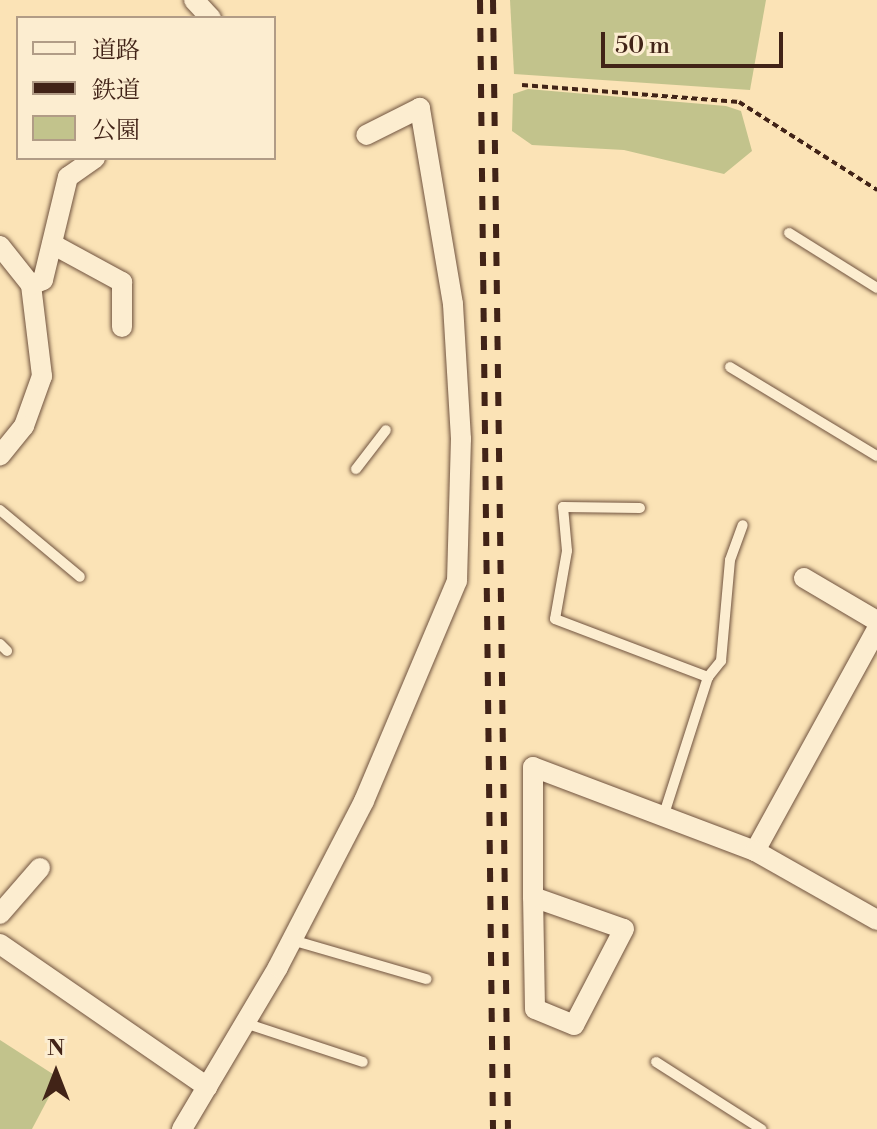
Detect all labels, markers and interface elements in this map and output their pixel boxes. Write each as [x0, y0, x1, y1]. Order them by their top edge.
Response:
legend [16, 16, 276, 160]
scale bar [605, 16, 787, 66]
text: 50 m [615, 31, 670, 61]
text: 道路 [92, 36, 140, 66]
text: 鉄道 [92, 76, 140, 106]
text: 公園 [92, 116, 140, 146]
north arrow [16, 1033, 96, 1113]
text: N [47, 1035, 65, 1062]

